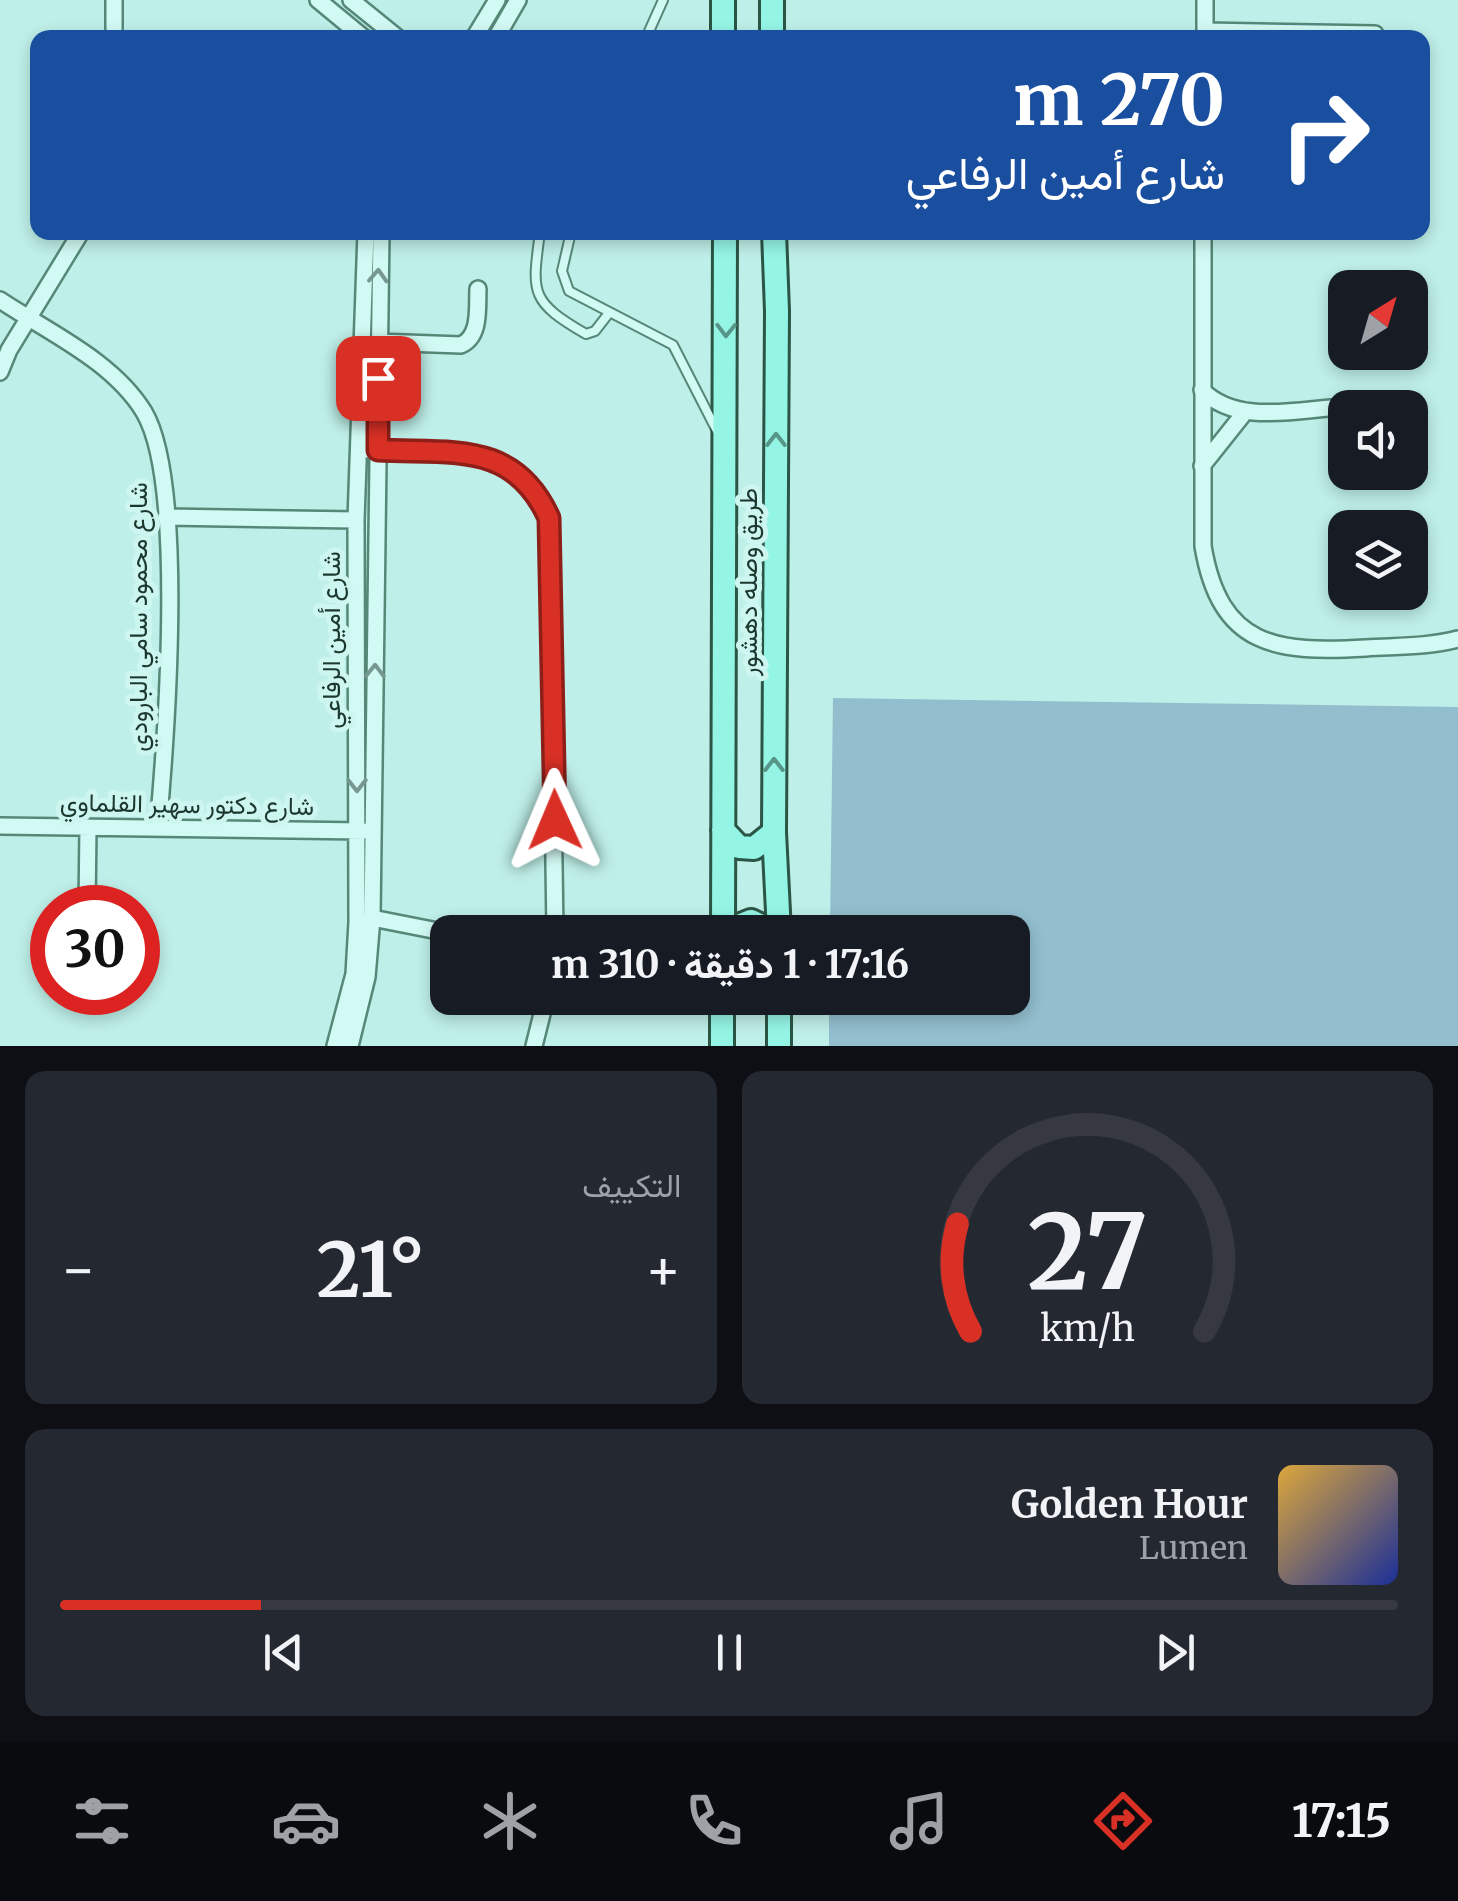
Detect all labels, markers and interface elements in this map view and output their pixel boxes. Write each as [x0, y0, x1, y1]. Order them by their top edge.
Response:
text: 270 m [1013, 56, 1225, 144]
icon: right [1260, 70, 1390, 200]
text: شارع أمين الرفاعي [906, 145, 1225, 201]
one-way arrow [367, 267, 388, 283]
north arrow [1328, 270, 1428, 370]
map controls [1328, 270, 1428, 610]
one-way arrow [715, 322, 736, 338]
pin [336, 336, 421, 421]
icon: arrive [351, 351, 406, 406]
button: sound [1328, 390, 1428, 490]
one-way arrow [765, 432, 787, 448]
street label: شارع محمود سامي البارودي [122, 482, 159, 752]
street label: طريق وصله دهشور [732, 488, 764, 677]
button: layers [1328, 510, 1428, 610]
street label: شارع أمين الرفاعي [315, 551, 352, 729]
one-way arrow [364, 662, 386, 678]
one-way arrow [763, 757, 785, 772]
position arrow [503, 768, 607, 872]
one-way arrow [346, 778, 368, 793]
street label: شارع دكتور سهير القلماوي [60, 786, 314, 827]
speed limit sign: 30 [30, 885, 160, 1015]
text: 17:16 · 1 دقيقة · 310 m [551, 941, 909, 988]
text: التكييف [582, 1166, 682, 1206]
text: 27 [1027, 1187, 1147, 1317]
text: 21° [317, 1223, 425, 1317]
text: − [60, 1235, 97, 1304]
text: + [645, 1235, 682, 1304]
text: km/h [1040, 1306, 1135, 1351]
text: Golden Hour [1011, 1481, 1248, 1528]
text: Lumen [1139, 1528, 1248, 1568]
icon: previous [256, 1625, 311, 1680]
icon: pause [702, 1625, 757, 1680]
icon: next [1148, 1625, 1203, 1680]
icon: filters [67, 1786, 137, 1856]
icon: car [271, 1786, 341, 1856]
icon: climate [475, 1786, 545, 1856]
icon: phone [679, 1786, 749, 1856]
icon: music [884, 1786, 954, 1856]
icon: directions [1088, 1786, 1158, 1856]
text: 17:15 [1292, 1793, 1391, 1849]

